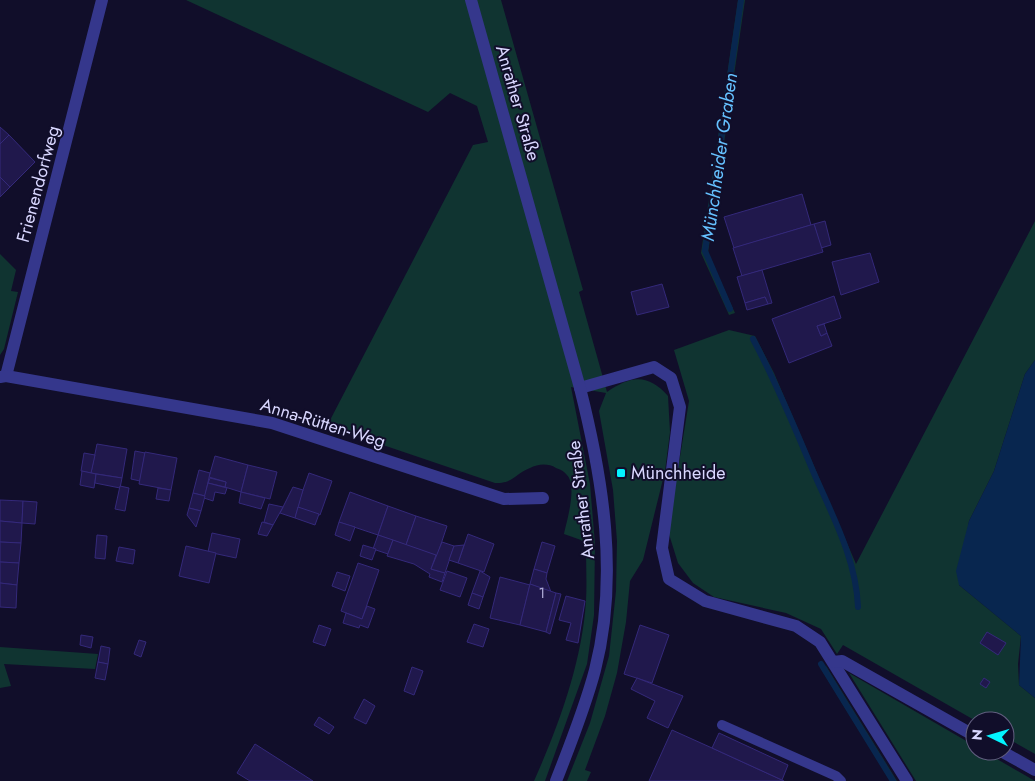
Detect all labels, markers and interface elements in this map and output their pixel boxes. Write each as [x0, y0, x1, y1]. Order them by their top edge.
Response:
street label: Anrather Straße [489, 42, 547, 164]
water label: Münchheider Graben [694, 71, 744, 243]
street label: Frienendorfweg [10, 123, 66, 245]
street label: Anna-Rütten-Weg [257, 392, 389, 454]
street label: Anrather Straße [561, 439, 601, 561]
place label: Münchheide [631, 460, 725, 486]
marker: Münchheide [615, 467, 627, 479]
house number: 1 [539, 582, 545, 604]
north arrow [965, 711, 1015, 761]
text: N [967, 728, 987, 741]

